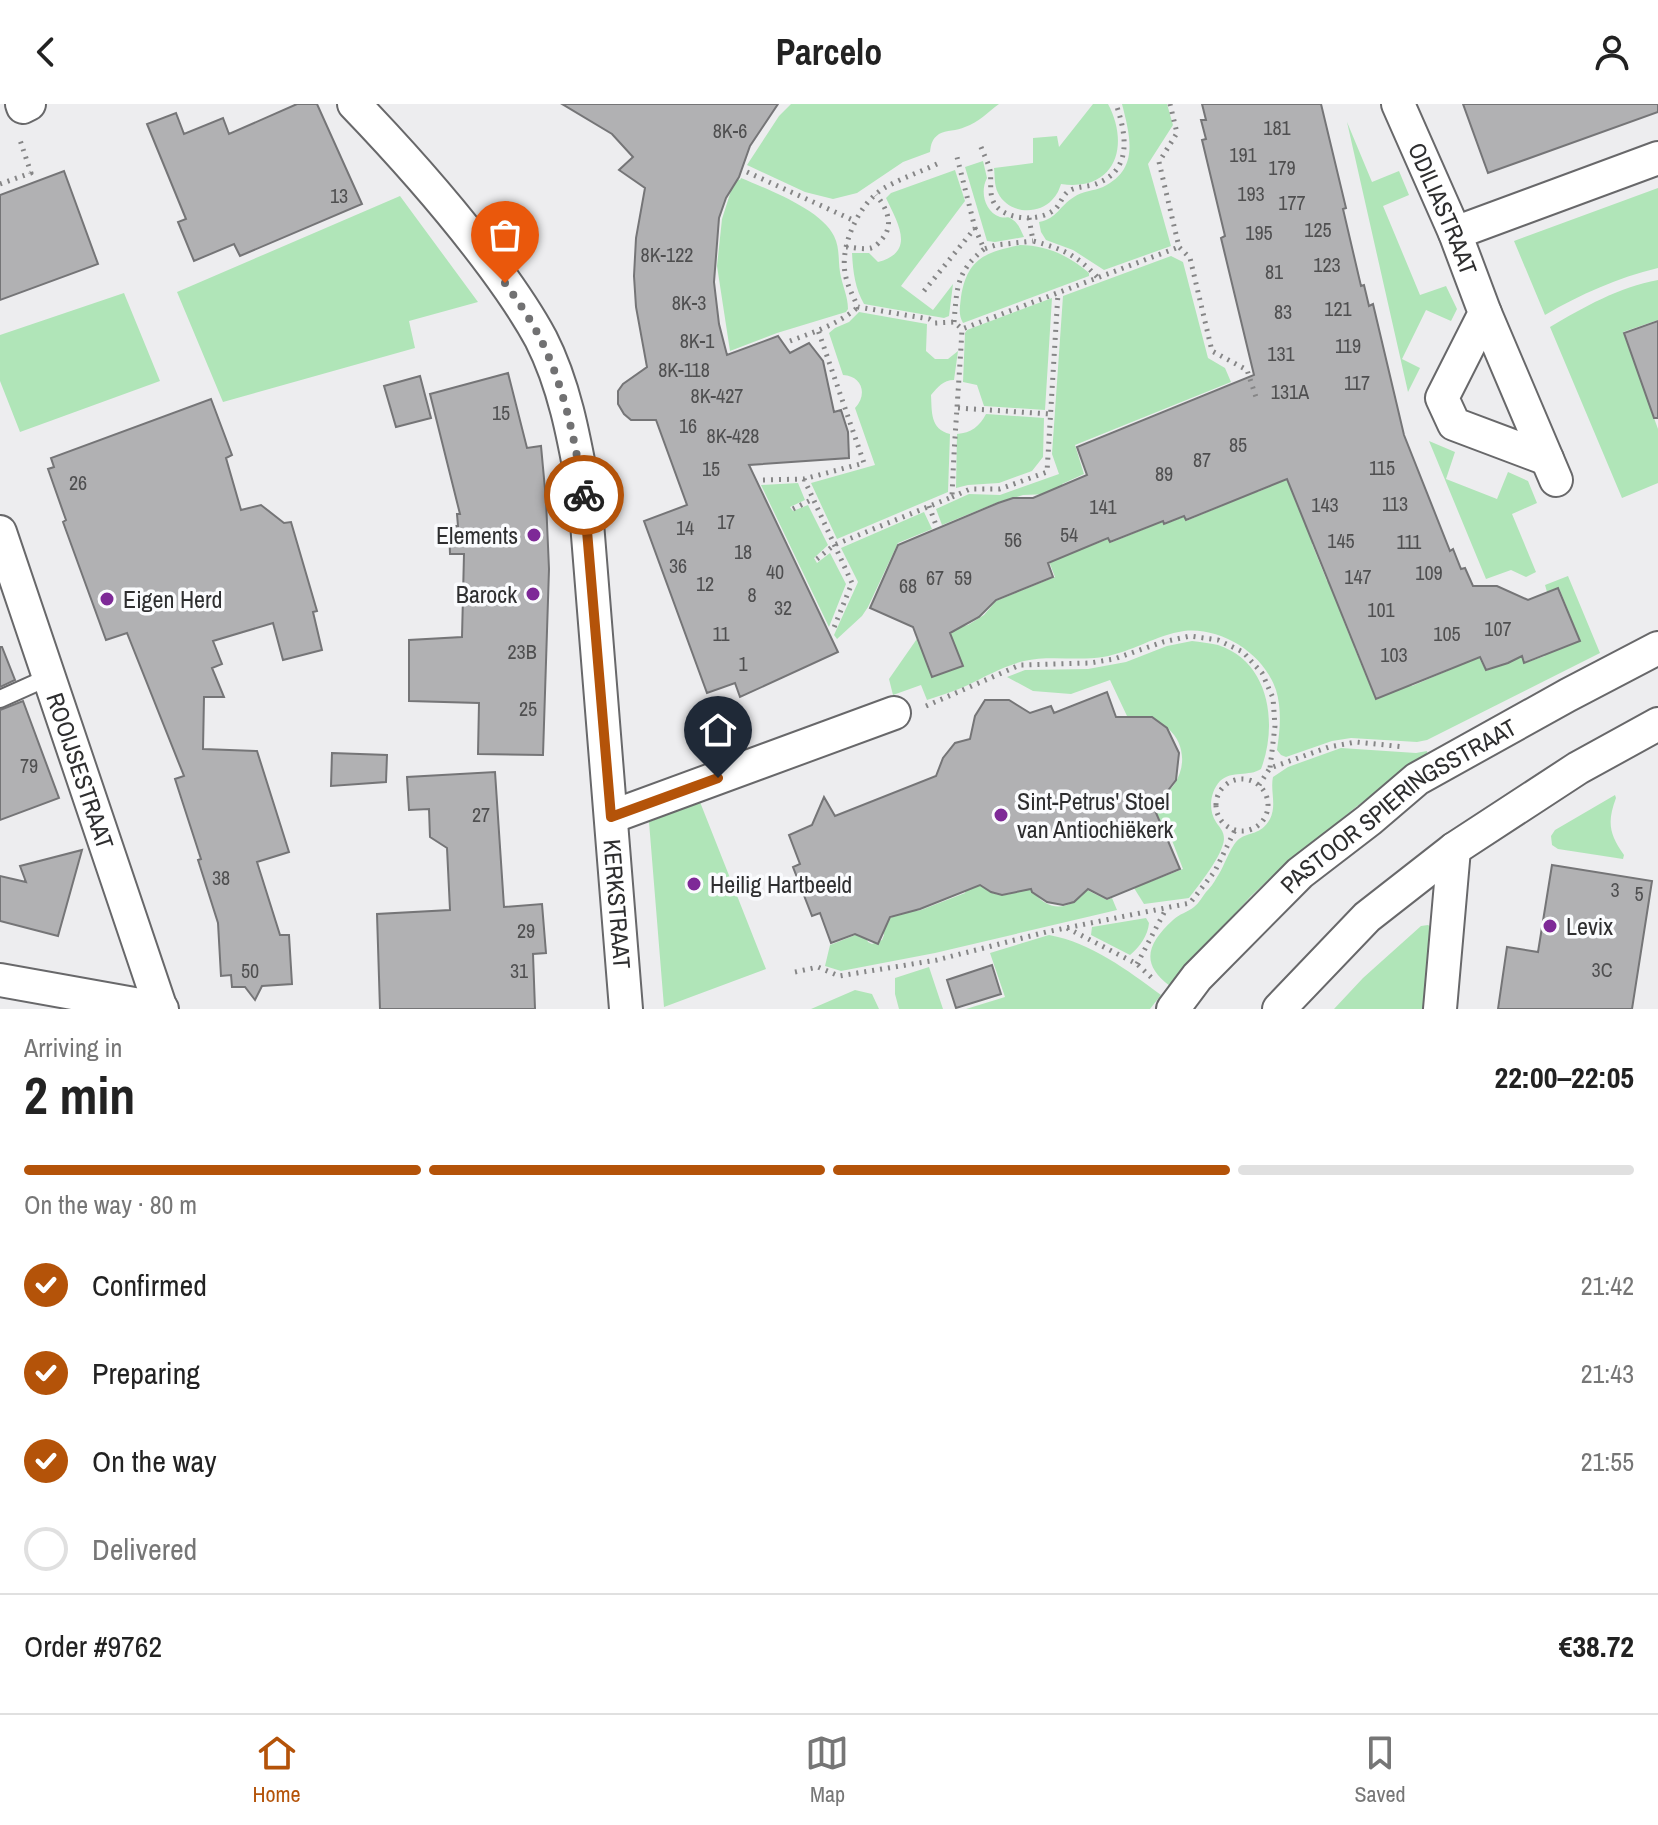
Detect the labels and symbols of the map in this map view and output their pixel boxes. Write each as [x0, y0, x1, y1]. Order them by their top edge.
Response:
house number: 181 [1263, 114, 1291, 141]
house number: 8K-6 [713, 117, 747, 144]
street label: ODILIASTRAAT [1401, 137, 1485, 279]
house number: 191 [1229, 141, 1257, 168]
house number: 179 [1268, 154, 1296, 181]
house number: 193 [1237, 180, 1265, 207]
house number: 13 [330, 182, 348, 209]
house number: 177 [1278, 189, 1306, 216]
pin [471, 201, 539, 283]
house number: 125 [1304, 216, 1332, 243]
house number: 195 [1245, 219, 1273, 246]
house number: 8K-122 [641, 241, 693, 268]
house number: 123 [1313, 251, 1341, 278]
house number: 81 [1265, 258, 1283, 285]
house number: 8K-3 [672, 289, 706, 316]
house number: 121 [1324, 295, 1352, 322]
house number: 83 [1274, 298, 1292, 325]
house number: 8K-1 [680, 327, 714, 354]
house number: 119 [1335, 332, 1361, 359]
house number: 131 [1267, 340, 1295, 367]
house number: 8K-118 [658, 356, 710, 383]
house number: 117 [1344, 369, 1370, 396]
house number: 131A [1271, 378, 1309, 405]
house number: 8K-427 [691, 382, 743, 409]
house number: 15 [492, 399, 510, 426]
house number: 16 [679, 412, 697, 439]
house number: 8K-428 [707, 422, 759, 449]
house number: 85 [1229, 431, 1247, 458]
house number: 87 [1193, 446, 1211, 473]
house number: 115 [1369, 454, 1395, 481]
courier [544, 455, 624, 535]
house number: 15 [702, 455, 720, 482]
house number: 89 [1155, 460, 1173, 487]
house number: 26 [69, 469, 87, 496]
house number: 113 [1382, 490, 1408, 517]
house number: 143 [1311, 491, 1339, 518]
house number: 141 [1089, 493, 1117, 520]
house number: 17 [717, 508, 735, 535]
house number: 14 [676, 514, 694, 541]
place label: Elements [436, 519, 518, 551]
house number: 54 [1060, 521, 1078, 548]
marker: Elements [525, 526, 543, 544]
house number: 56 [1004, 526, 1022, 553]
house number: 145 [1327, 527, 1355, 554]
house number: 111 [1397, 528, 1421, 555]
house number: 18 [734, 538, 752, 565]
house number: 36 [669, 552, 687, 579]
house number: 40 [766, 558, 784, 585]
house number: 109 [1415, 559, 1443, 586]
house number: 147 [1344, 563, 1372, 590]
house number: 67 [926, 564, 944, 591]
house number: 59 [954, 564, 972, 591]
house number: 12 [696, 570, 714, 597]
house number: 68 [899, 572, 917, 599]
place label: Barock [456, 578, 517, 610]
house number: 8 [747, 581, 757, 608]
place label: Eigen Herd [123, 583, 223, 615]
marker: Barock [524, 585, 542, 603]
marker: Eigen Herd [98, 590, 116, 608]
house number: 32 [774, 594, 792, 621]
house number: 101 [1367, 596, 1395, 623]
house number: 107 [1484, 615, 1512, 642]
house number: 11 [712, 620, 730, 647]
house number: 105 [1433, 620, 1461, 647]
house number: 23B [507, 638, 537, 665]
house number: 103 [1380, 641, 1408, 668]
house number: 1 [738, 650, 748, 677]
street label: ROOIJSESTRAAT [39, 689, 122, 853]
house number: 25 [519, 695, 537, 722]
pin [684, 696, 752, 778]
street label: PASTOOR SPIERINGSSTRAAT [1273, 711, 1522, 900]
house number: 79 [20, 752, 38, 779]
place label: Sint-Petrus' Stoel van Antiochiëkerk [1017, 785, 1174, 845]
house number: 27 [472, 801, 490, 828]
marker: Sint-Petrus' Stoel van Antiochiëkerk [992, 806, 1010, 824]
street label: KERKSTRAAT [596, 838, 639, 970]
house number: 38 [212, 864, 230, 891]
place label: Heilig Hartbeeld [710, 868, 852, 900]
marker: Heilig Hartbeeld [685, 875, 703, 893]
house number: 3 [1610, 876, 1620, 903]
house number: 5 [1634, 880, 1644, 907]
place label: Levix [1566, 910, 1613, 942]
house number: 29 [517, 917, 535, 944]
marker: Levix [1541, 917, 1559, 935]
house number: 3C [1592, 956, 1613, 983]
house number: 50 [241, 957, 259, 984]
house number: 31 [510, 957, 528, 984]

